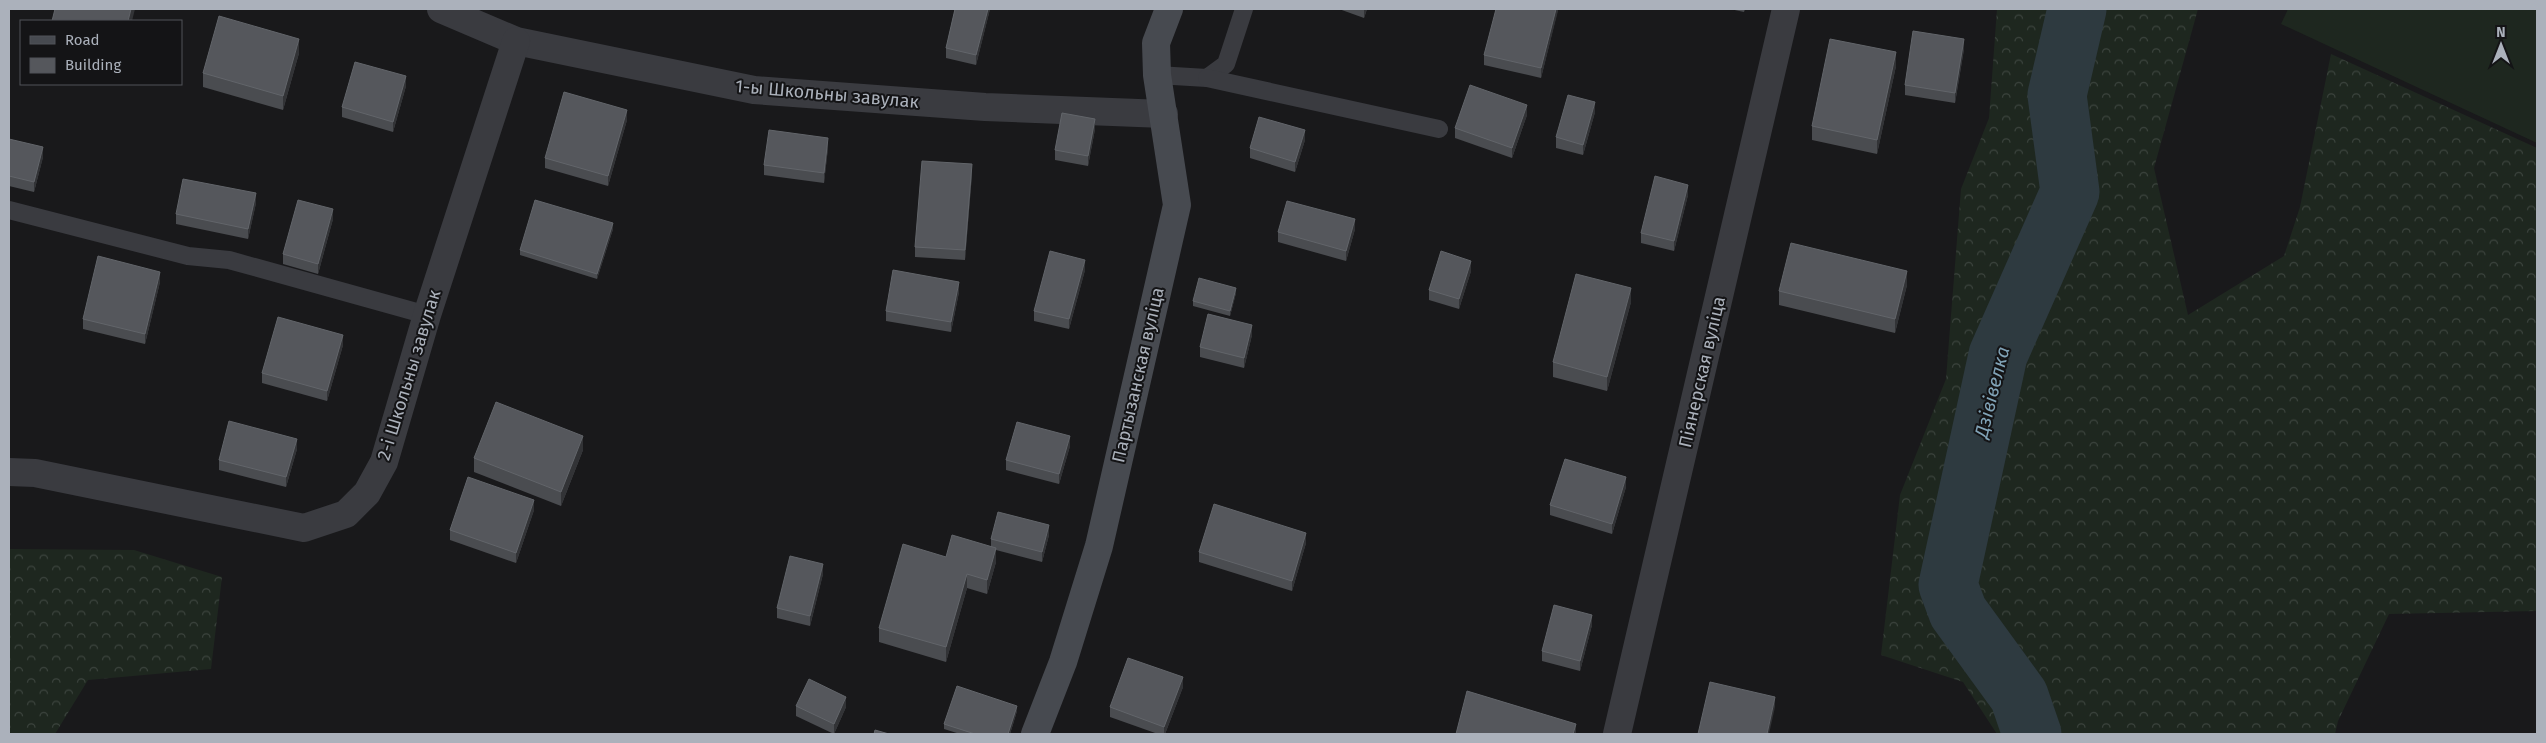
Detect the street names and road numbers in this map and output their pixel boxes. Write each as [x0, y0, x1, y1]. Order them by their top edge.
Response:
street label: 1-ы Школьны завулак [734, 75, 920, 113]
street label: Партызанская вуліца [1107, 285, 1169, 465]
street label: 2-і Школьны завулак [373, 286, 446, 463]
street label: Піянерская вуліца [1674, 294, 1730, 450]

